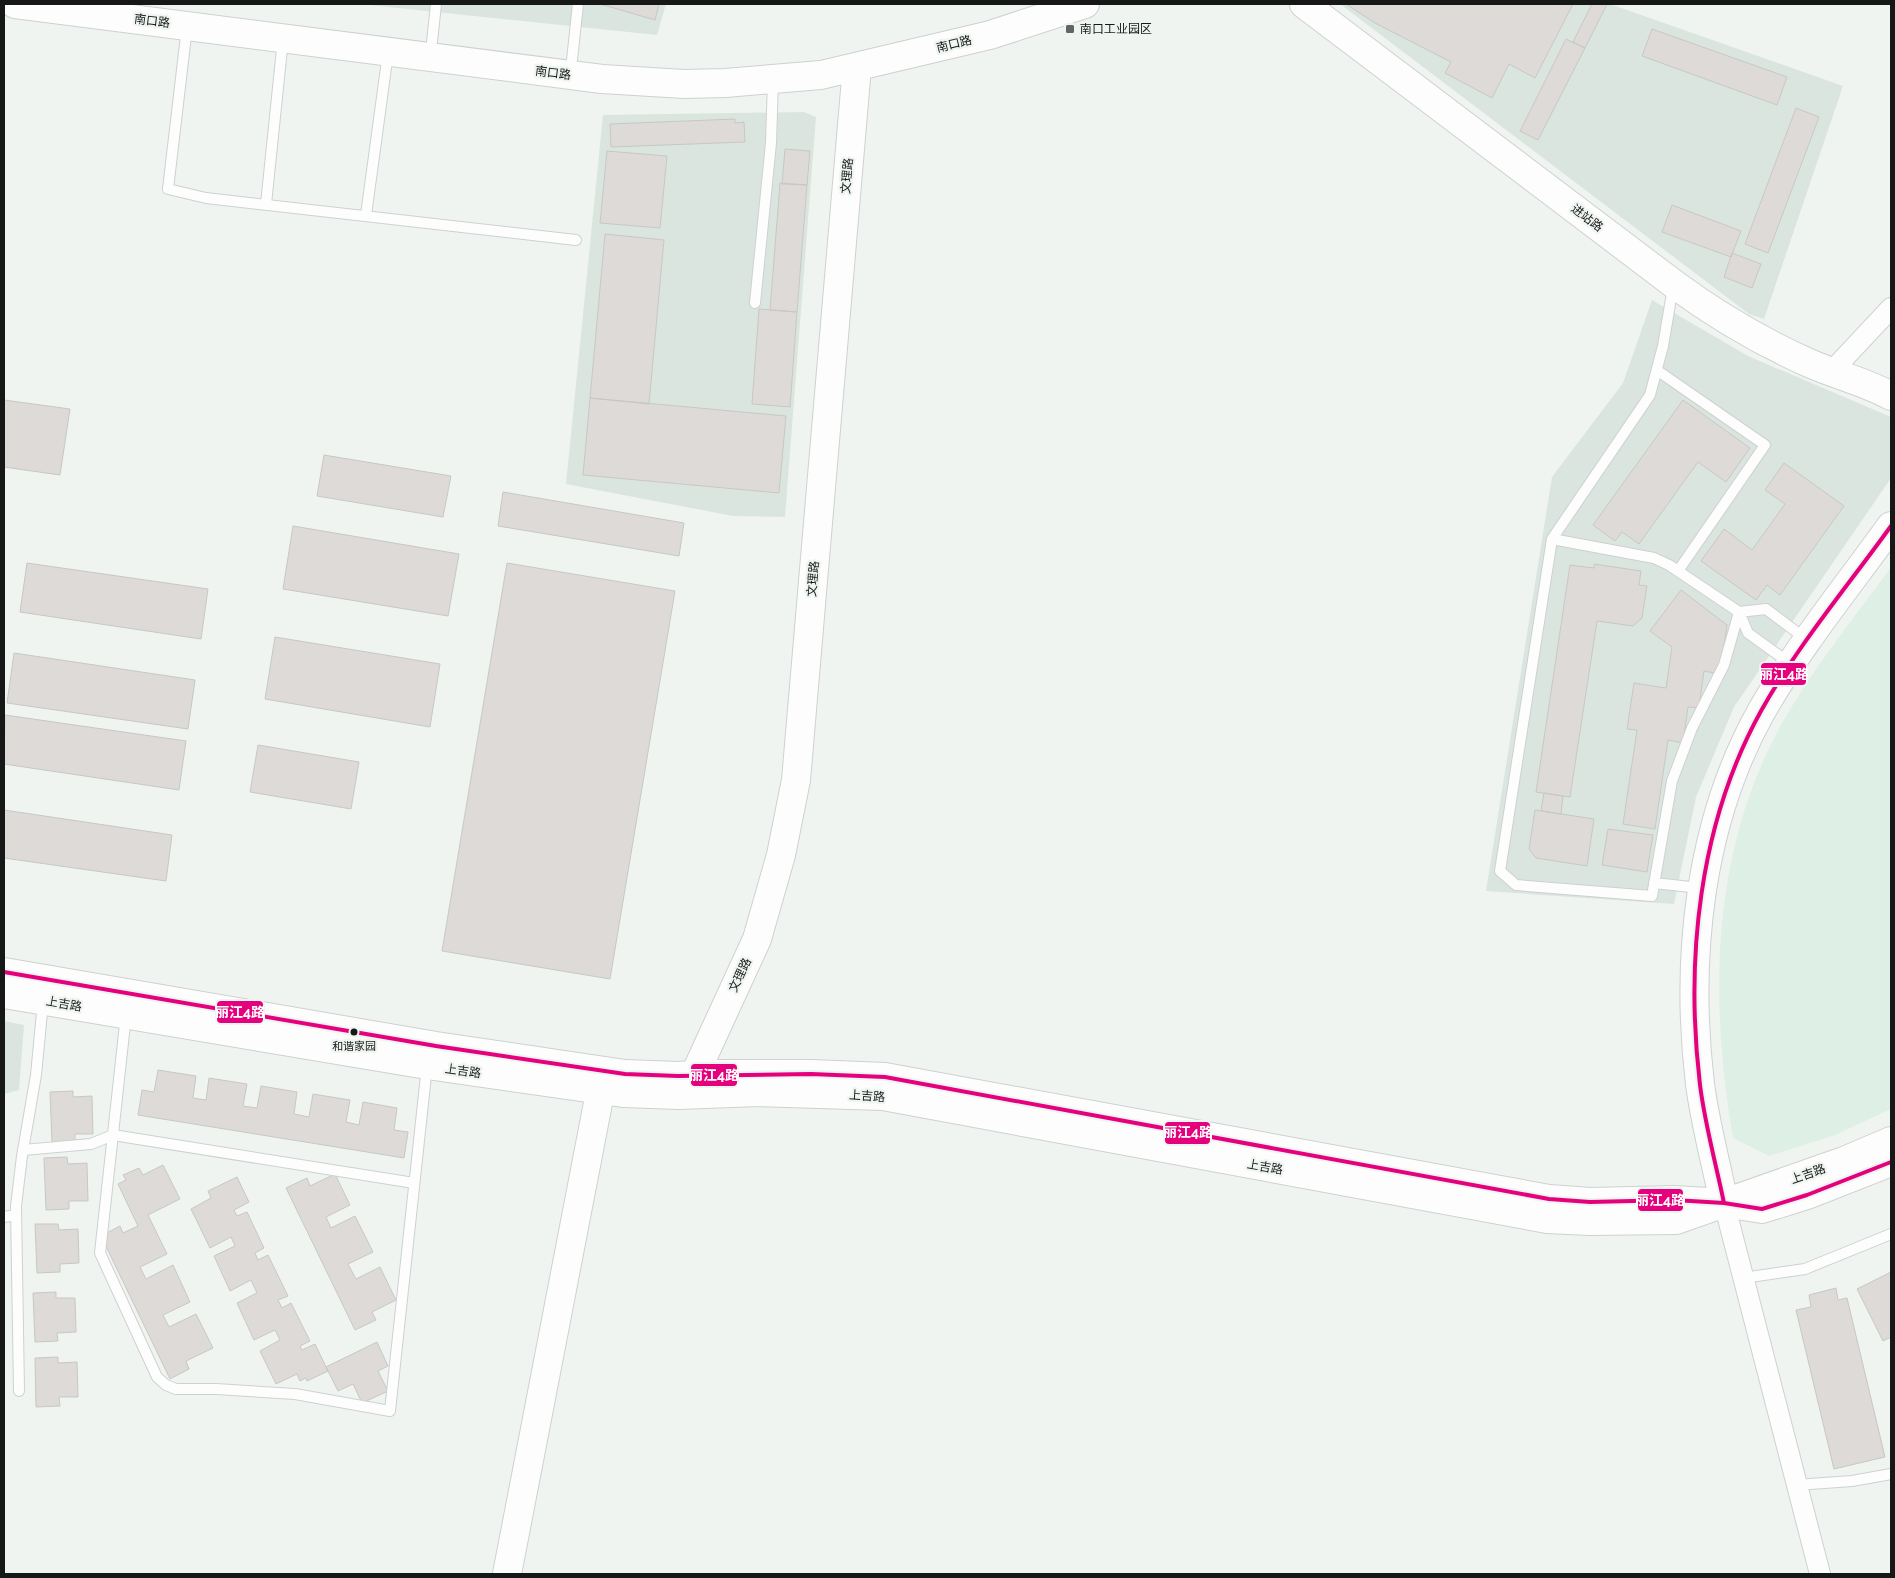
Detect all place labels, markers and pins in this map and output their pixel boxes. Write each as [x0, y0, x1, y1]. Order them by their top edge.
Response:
place label: 南口工业园区 [1080, 22, 1152, 36]
marker: 南口工业园区 [1064, 23, 1076, 35]
marker: 和谐家园 [349, 1027, 359, 1037]
place label: 和谐家园 [332, 1040, 376, 1053]

